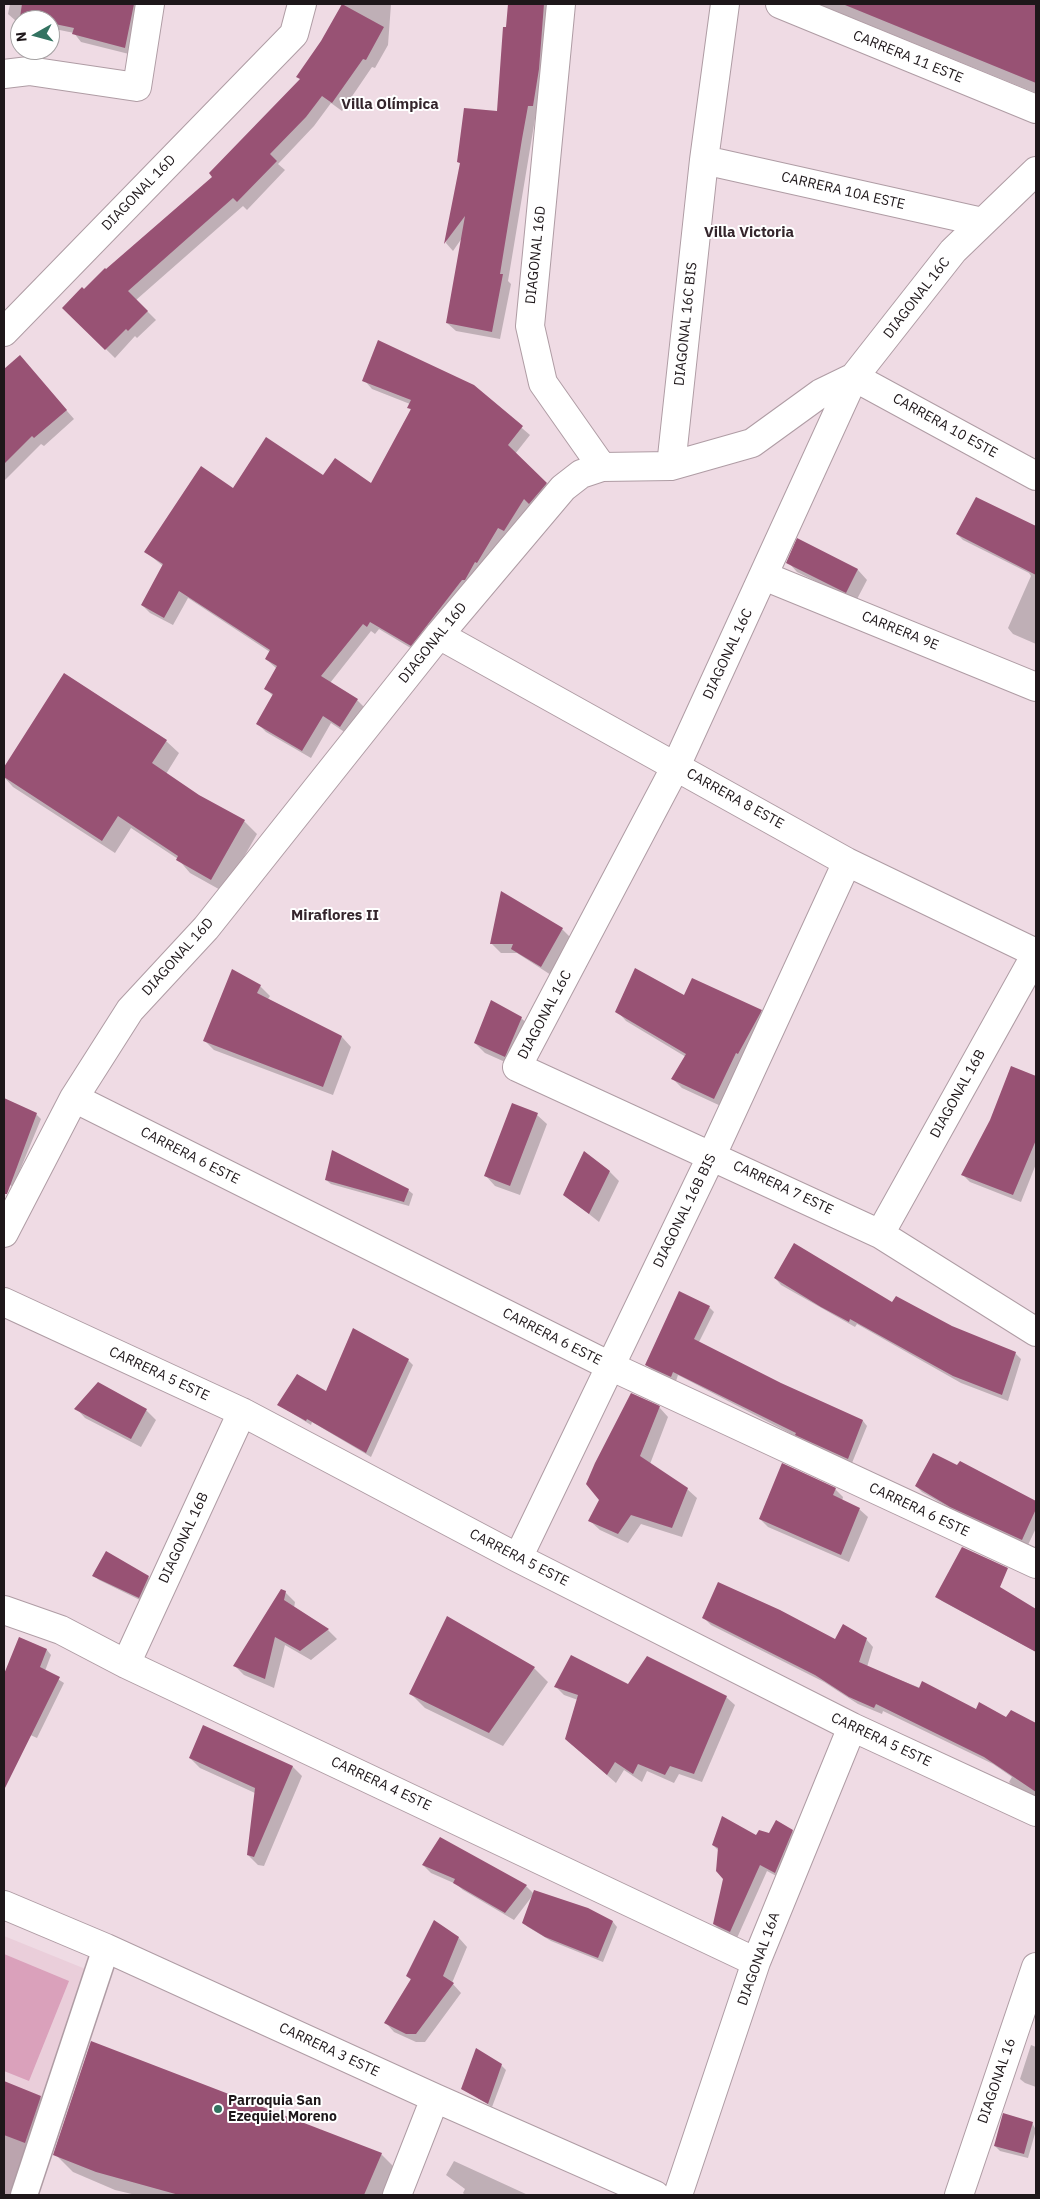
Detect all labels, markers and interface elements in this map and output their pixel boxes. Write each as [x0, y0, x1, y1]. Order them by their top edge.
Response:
north arrow [10, 10, 60, 60]
street label: CARRERA 11 ESTE [850, 27, 966, 87]
text: N [12, 31, 31, 43]
district label: Villa Olímpica [341, 96, 439, 114]
street label: DIAGONAL 16D [99, 152, 179, 234]
street label: CARRERA 10A ESTE [780, 169, 906, 213]
street label: DIAGONAL 16D [522, 205, 550, 305]
district label: Villa Victoria [704, 224, 794, 242]
street label: DIAGONAL 16C [880, 254, 954, 342]
street label: DIAGONAL 16C BIS [671, 261, 701, 387]
street label: CARRERA 10 ESTE [890, 390, 1000, 462]
street label: DIAGONAL 16D [395, 599, 471, 687]
street label: DIAGONAL 16C [700, 606, 756, 702]
street label: CARRERA 9E [859, 608, 941, 654]
street label: CARRERA 8 ESTE [683, 765, 787, 833]
district label: Miraflores II [291, 907, 379, 925]
street label: DIAGONAL 16D [139, 915, 217, 999]
street label: DIAGONAL 16C [515, 968, 575, 1062]
street label: DIAGONAL 16B [927, 1047, 989, 1141]
street label: CARRERA 6 ESTE [138, 1124, 242, 1188]
street label: DIAGONAL 16B BIS [650, 1151, 720, 1271]
street label: CARRERA 7 ESTE [730, 1157, 836, 1219]
street label: CARRERA 6 ESTE [500, 1305, 604, 1369]
street label: CARRERA 5 ESTE [106, 1343, 212, 1405]
street label: CARRERA 6 ESTE [866, 1479, 972, 1541]
street label: DIAGONAL 16B [156, 1490, 212, 1586]
street label: CARRERA 5 ESTE [467, 1526, 571, 1590]
street label: CARRERA 5 ESTE [828, 1709, 934, 1771]
street label: CARRERA 4 ESTE [328, 1753, 434, 1815]
street label: DIAGONAL 16A [734, 1910, 784, 2008]
street label: CARRERA 3 ESTE [276, 2019, 382, 2081]
street label: DIAGONAL 16 [975, 2036, 1019, 2126]
place label: Parroquia San Ezequiel Moreno [228, 2093, 337, 2126]
marker: Parroquia San Ezequiel Moreno [212, 2103, 224, 2115]

